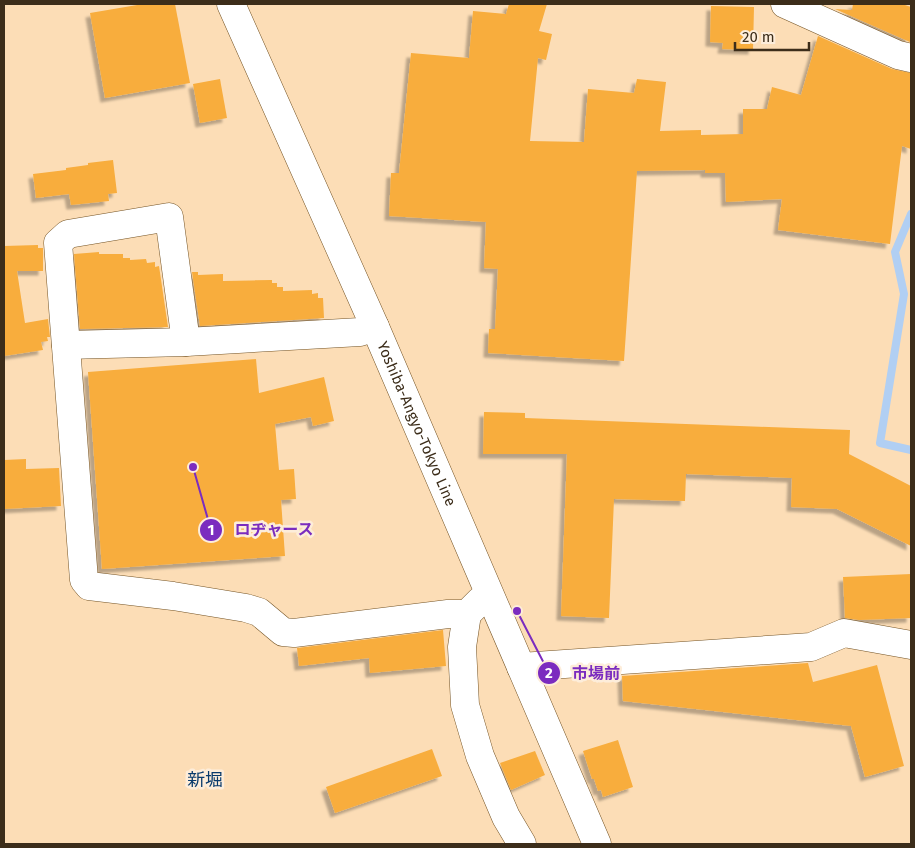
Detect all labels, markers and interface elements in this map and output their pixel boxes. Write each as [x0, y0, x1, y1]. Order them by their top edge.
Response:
scale bar [735, 20, 809, 52]
text: 20 m [742, 28, 775, 46]
street label: Yoshiba-Angyo-Tokyo Line [373, 339, 460, 509]
callout: ロヂャース [199, 514, 324, 545]
text: ロヂャース [234, 520, 314, 539]
text: 1 [208, 521, 214, 539]
callout: 市場前 [537, 658, 630, 689]
text: 2 [545, 664, 553, 682]
text: 市場前 [572, 664, 620, 683]
district label: 新堀 [187, 769, 223, 791]

